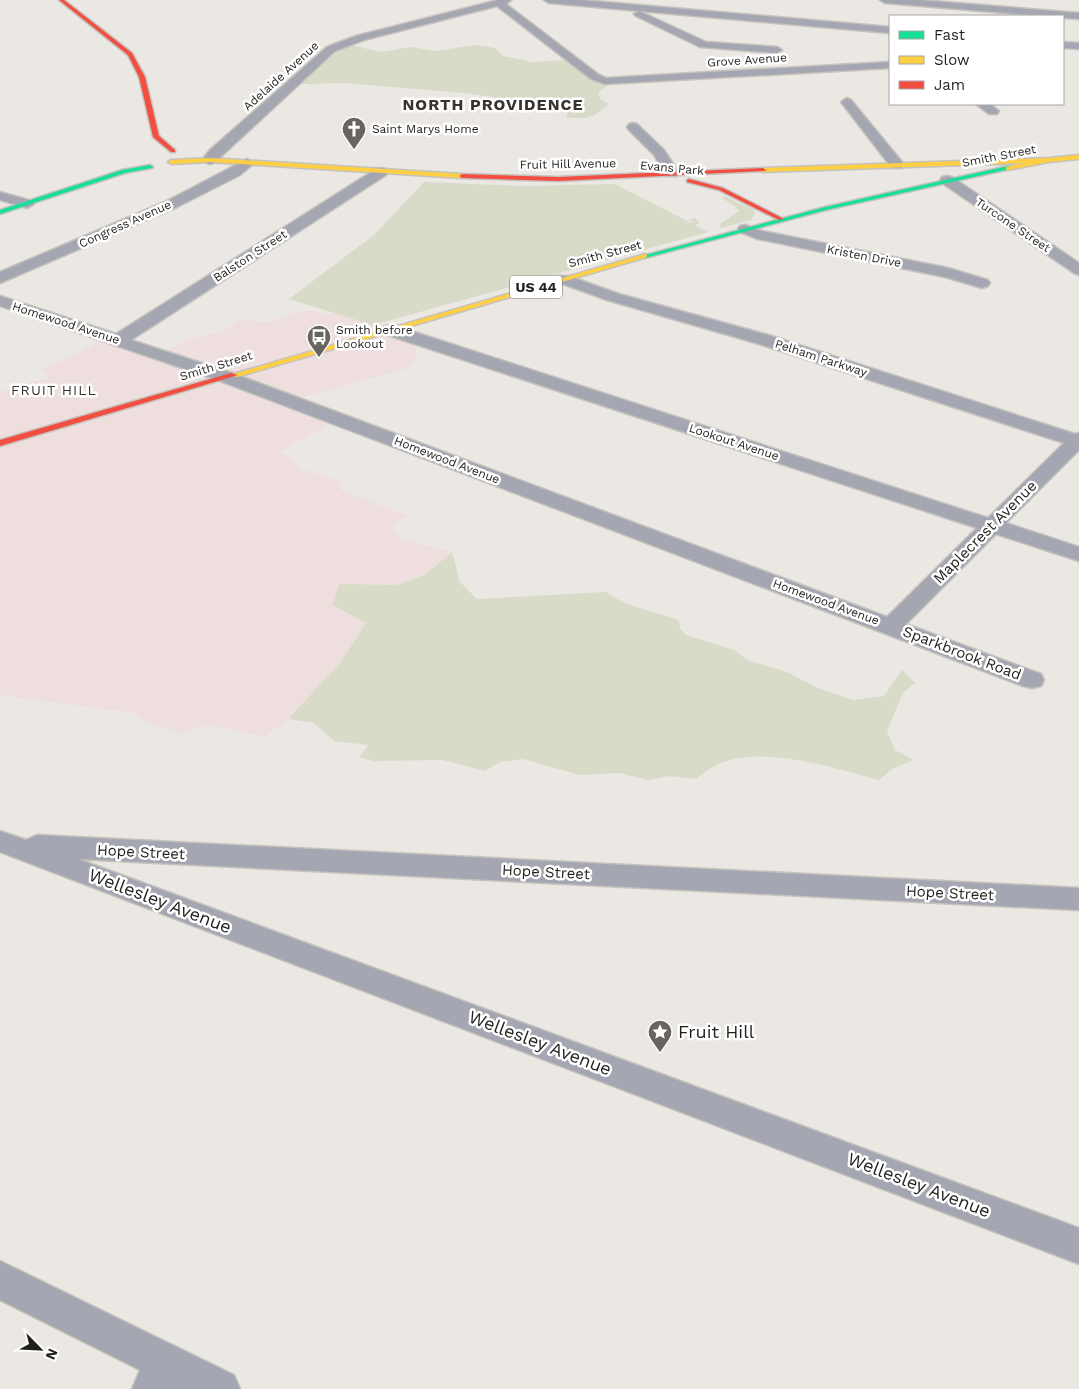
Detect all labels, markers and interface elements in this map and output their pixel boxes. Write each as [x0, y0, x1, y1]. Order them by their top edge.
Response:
legend [889, 15, 1064, 105]
text: Fast [934, 26, 966, 44]
street label: Adelaide Avenue [240, 38, 322, 113]
street label: Grove Avenue [707, 50, 787, 70]
text: Slow [934, 51, 970, 69]
text: Jam [934, 76, 965, 94]
district label: NORTH PROVIDENCE [403, 95, 584, 114]
church icon: Saint Marys Home [341, 116, 367, 150]
place label: Saint Marys Home [372, 122, 479, 136]
street label: Smith Street [961, 142, 1037, 170]
street label: Fruit Hill Avenue [520, 156, 616, 172]
street label: Evans Park [640, 158, 705, 178]
street label: Turcone Street [973, 195, 1053, 255]
street label: Congress Avenue [77, 197, 173, 251]
street label: Balston Street [211, 227, 289, 285]
street label: Smith Street [567, 238, 643, 270]
street label: Kristen Drive [826, 242, 903, 270]
road number: US 44 [510, 276, 562, 298]
street label: Homewood Avenue [11, 299, 121, 347]
place label: Smith before Lookout [336, 323, 413, 351]
bus stop icon: Smith before Lookout [306, 324, 332, 358]
street label: Pelham Parkway [773, 337, 870, 380]
street label: Smith Street [178, 348, 254, 384]
district label: FRUIT HILL [11, 382, 97, 398]
street label: Lookout Avenue [687, 421, 781, 463]
street label: Homewood Avenue [392, 433, 502, 487]
street label: Maplecrest Avenue [930, 477, 1040, 587]
street label: Homewood Avenue [771, 576, 881, 628]
street label: Sparkbrook Road [900, 622, 1024, 684]
street label: Hope Street [96, 841, 186, 863]
street label: Hope Street [501, 861, 591, 883]
street label: Wellesley Avenue [86, 864, 235, 937]
street label: Hope Street [905, 882, 995, 904]
street label: Wellesley Avenue [466, 1006, 615, 1079]
place icon: Fruit Hill [647, 1019, 673, 1053]
place label: Fruit Hill [678, 1021, 755, 1042]
street label: Wellesley Avenue [845, 1148, 994, 1221]
north arrow [15, 1324, 65, 1374]
text: N [42, 1346, 61, 1362]

